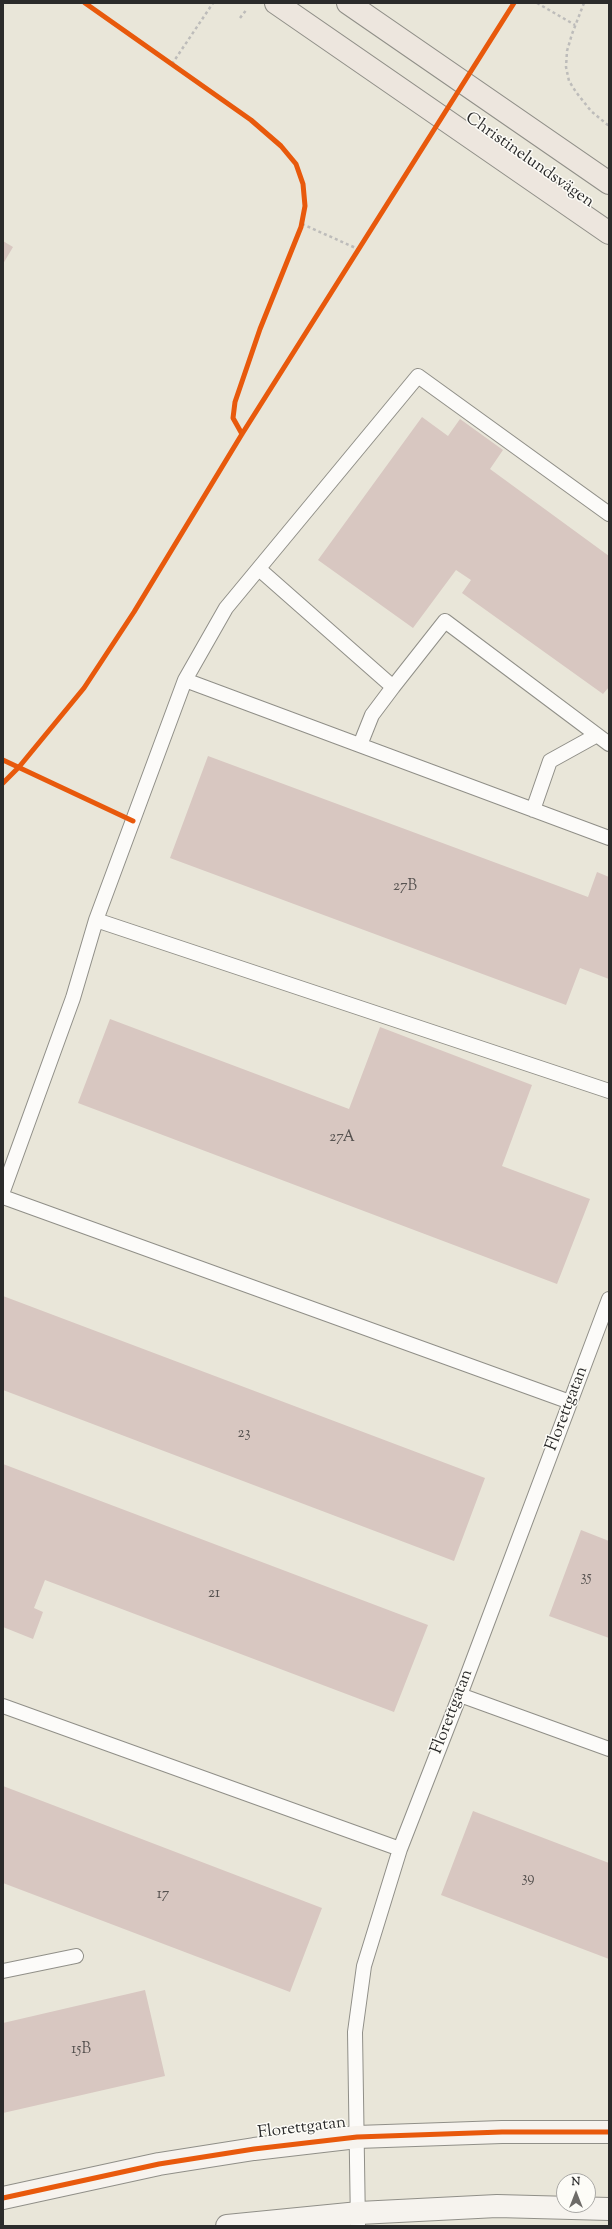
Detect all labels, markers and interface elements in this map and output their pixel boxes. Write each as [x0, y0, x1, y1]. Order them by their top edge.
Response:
street label: Christinelundsvägen [460, 109, 598, 213]
house number: 27B [393, 878, 417, 896]
house number: 27A [329, 1129, 355, 1147]
street label: Florettgatan [543, 1364, 593, 1454]
house number: 23 [237, 1425, 251, 1443]
house number: 35 [580, 1569, 592, 1587]
house number: 21 [208, 1585, 220, 1603]
street label: Florettgatan [428, 1667, 478, 1757]
house number: 39 [521, 1870, 535, 1888]
house number: 17 [157, 1886, 169, 1904]
house number: 15B [71, 2041, 91, 2059]
street label: Florettgatan [257, 2113, 347, 2145]
north arrow [556, 2173, 596, 2213]
text: N [572, 2174, 580, 2190]

